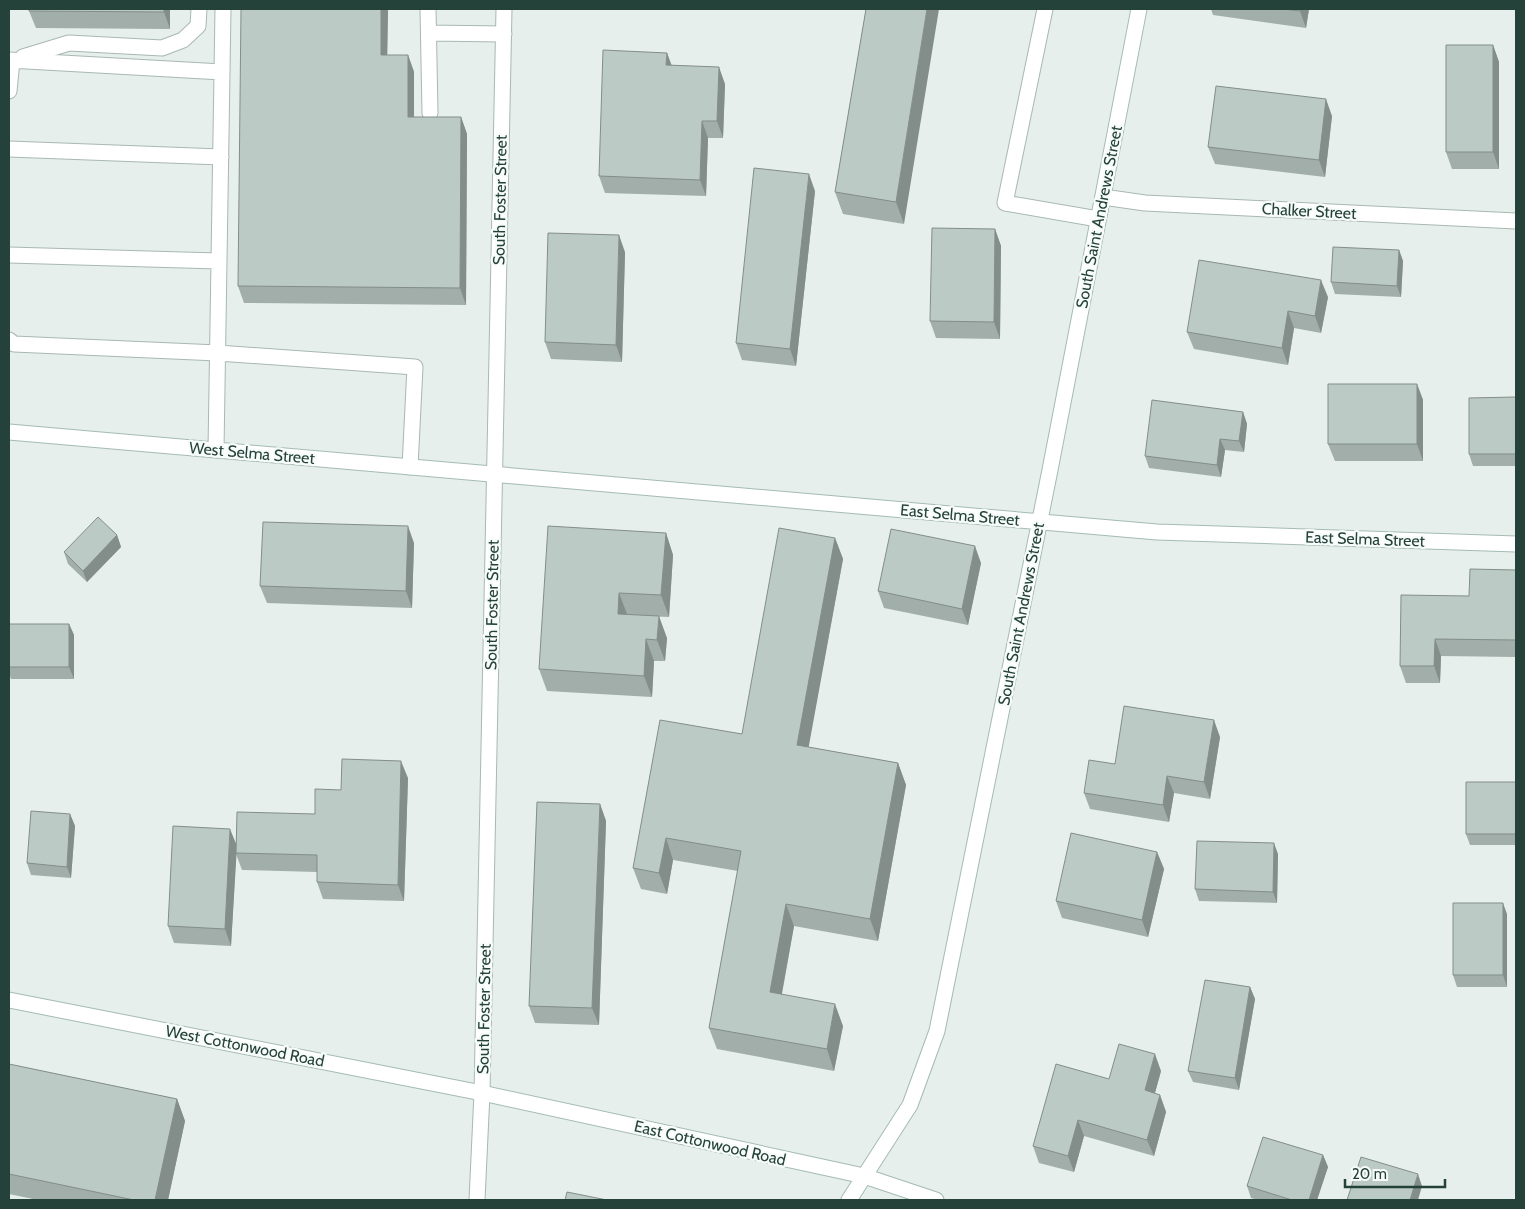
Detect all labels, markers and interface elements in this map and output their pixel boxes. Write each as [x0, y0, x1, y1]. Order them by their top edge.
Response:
street label: South Saint Andrews Street [1072, 123, 1126, 310]
street label: South Foster Street [489, 134, 511, 265]
street label: Chalker Street [1261, 199, 1357, 223]
street label: West Selma Street [188, 438, 316, 468]
street label: East Selma Street [899, 500, 1021, 530]
street label: South Saint Andrews Street [994, 520, 1048, 707]
street label: East Selma Street [1305, 527, 1426, 551]
street label: South Foster Street [481, 539, 503, 670]
street label: South Foster Street [473, 943, 495, 1074]
street label: West Cottonwood Road [164, 1021, 326, 1071]
street label: East Cottonwood Road [632, 1116, 788, 1170]
scale bar [1345, 1156, 1445, 1188]
text: 20 m [1352, 1165, 1387, 1183]

